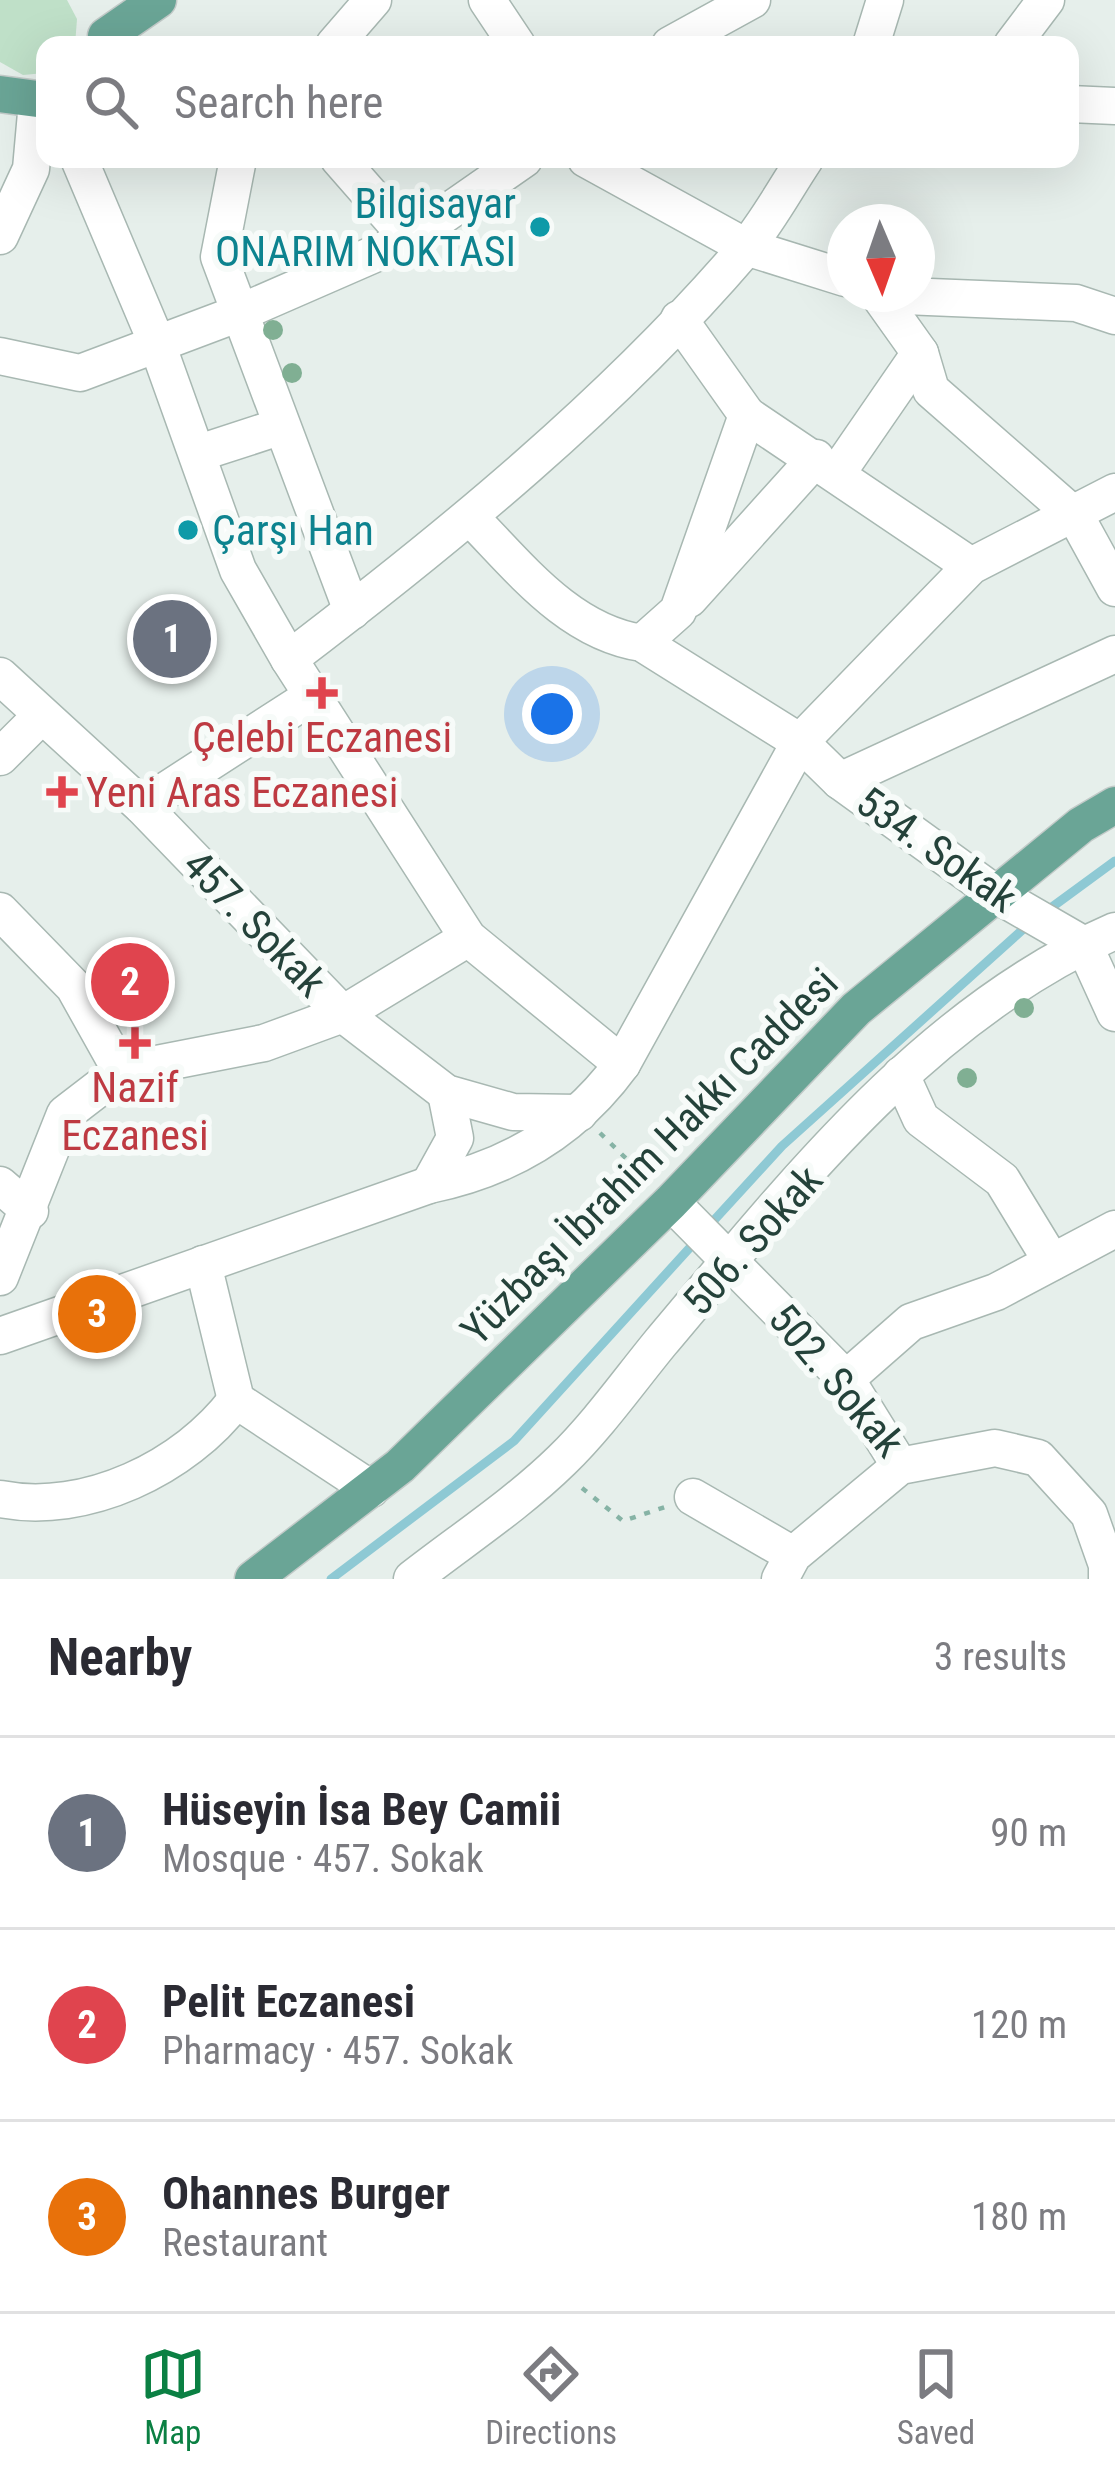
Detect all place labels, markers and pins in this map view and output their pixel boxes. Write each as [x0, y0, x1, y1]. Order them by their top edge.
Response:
place label: Bilgisayar ONARIM NOKTASI [215, 179, 516, 276]
marker: Bilgisayar ONARIM NOKTASI [527, 214, 553, 240]
place label: Çarşı Han [212, 506, 374, 555]
marker: Çarşı Han [175, 517, 201, 543]
pin: 1 [133, 594, 211, 684]
marker: Çelebi Eczanesi [309, 680, 335, 706]
place label: Çelebi Eczanesi [192, 713, 452, 762]
place label: Yeni Aras Eczanesi [86, 768, 398, 817]
marker: Yeni Aras Eczanesi [49, 779, 75, 805]
pin: 2 [91, 937, 169, 1027]
marker: Nazif Eczanesi [122, 1030, 148, 1056]
place label: Nazif Eczanesi [61, 1063, 209, 1160]
pin: 3 [58, 1269, 136, 1359]

